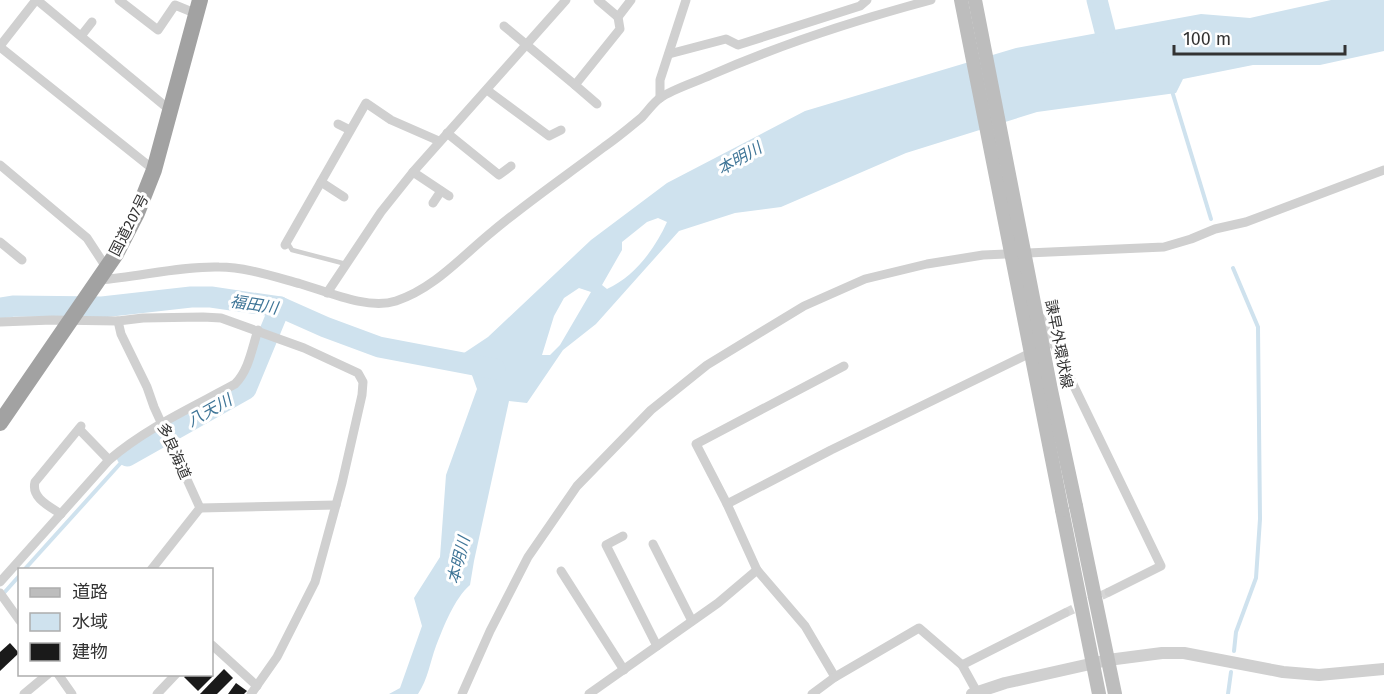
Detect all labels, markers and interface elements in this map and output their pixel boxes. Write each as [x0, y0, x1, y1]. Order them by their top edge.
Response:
scale bar [1174, 18, 1345, 56]
text: 100 m [1183, 28, 1231, 50]
water label: 本明川 [714, 137, 767, 179]
street label: 国道207号 [106, 191, 152, 259]
water label: 福田川 [229, 291, 281, 318]
street label: 諫早外環状線 [1042, 298, 1076, 390]
water label: 八天川 [184, 390, 237, 430]
street label: 多良海道 [154, 420, 194, 482]
water label: 本明川 [443, 533, 474, 586]
legend [18, 568, 213, 676]
text: 道路 [72, 581, 108, 603]
text: 水域 [72, 611, 108, 633]
text: 建物 [72, 641, 108, 663]

